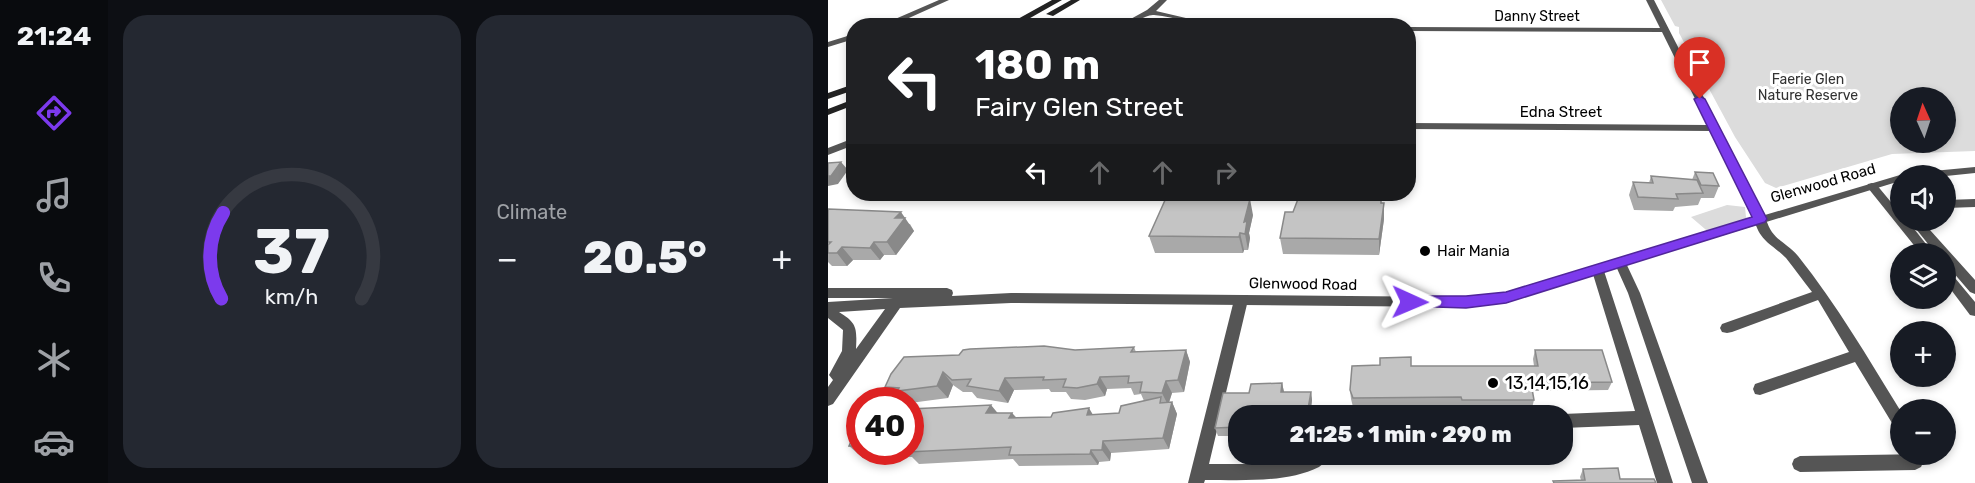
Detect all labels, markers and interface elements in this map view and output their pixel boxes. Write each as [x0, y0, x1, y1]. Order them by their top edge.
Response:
street label: Danny Street [1494, 8, 1580, 25]
text: 21:24 [17, 20, 91, 52]
pin [1674, 37, 1725, 99]
text: 180 m [975, 40, 1100, 90]
icon: left [876, 42, 954, 120]
icon: arrive [1683, 46, 1716, 79]
park label: Faerie Glen Nature Reserve [1758, 71, 1858, 104]
north arrow [1890, 87, 1956, 153]
map controls [1890, 87, 1956, 465]
text: Fairy Glen Street [975, 91, 1184, 123]
icon: directions [33, 92, 75, 134]
street label: Edna Street [1520, 103, 1602, 121]
icon: left [1020, 156, 1053, 189]
icon: ahead [1083, 156, 1116, 189]
icon: ahead [1146, 156, 1179, 189]
icon: right [1209, 156, 1242, 189]
street label: Glenwood Road [1768, 159, 1878, 207]
button: sound [1890, 165, 1956, 231]
icon: music [33, 174, 75, 216]
text: Climate [497, 200, 567, 224]
text: 37 [253, 215, 330, 289]
text: 20.5° [583, 231, 707, 284]
text: − [497, 239, 518, 278]
text: + [771, 239, 792, 278]
place label: Hair Mania [1437, 242, 1510, 260]
button: layers [1890, 243, 1956, 309]
marker: Hair Mania [1418, 244, 1432, 258]
icon: phone [33, 257, 75, 299]
position arrow [1378, 270, 1442, 334]
street label: Glenwood Road [1249, 274, 1357, 294]
text: km/h [265, 284, 319, 309]
button: + [1890, 321, 1956, 387]
icon: climate [33, 339, 75, 381]
place label: 13,14,15,16 [1505, 372, 1589, 394]
marker: 13,14,15,16 [1486, 376, 1500, 390]
speed limit sign: 40 [846, 387, 924, 465]
button: − [1890, 399, 1956, 465]
icon: car [33, 421, 75, 463]
text: 21:25 · 1 min · 290 m [1289, 421, 1512, 448]

